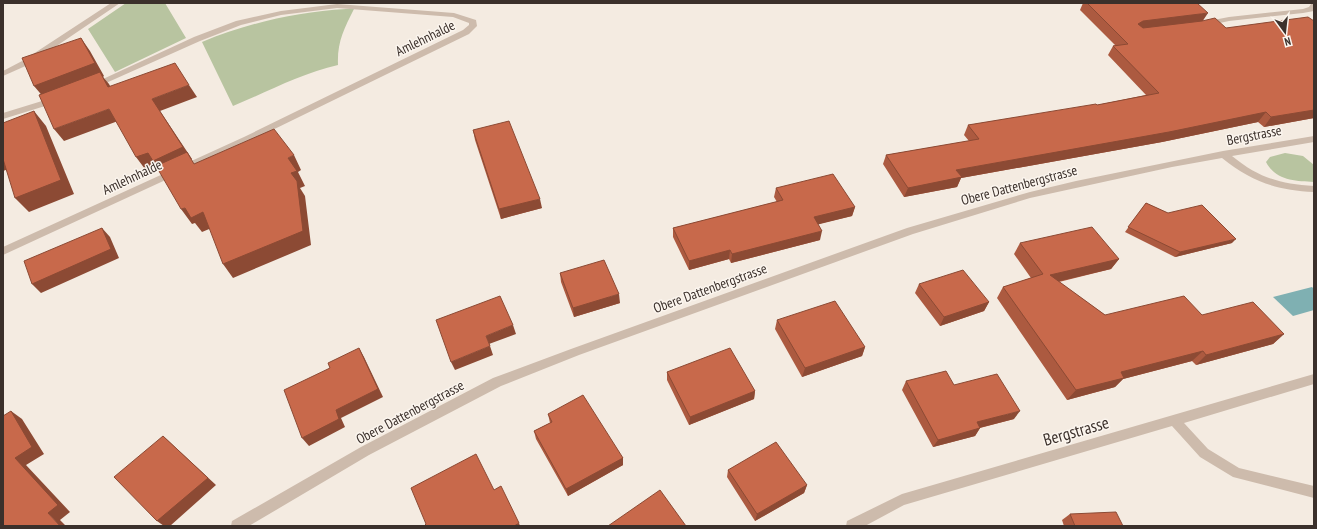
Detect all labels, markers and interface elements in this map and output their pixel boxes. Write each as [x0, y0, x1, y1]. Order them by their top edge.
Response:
north arrow [1265, 12, 1305, 52]
street label: Amlehnhalde [392, 16, 458, 60]
text: N [1283, 34, 1292, 49]
street label: Bergstrasse [1225, 121, 1283, 149]
street label: Amlehnhalde [99, 155, 165, 199]
street label: Obere Dattenbergstrasse [959, 161, 1079, 209]
street label: Obere Dattenbergstrasse [651, 259, 769, 317]
street label: Obere Dattenbergstrasse [353, 376, 467, 448]
street label: Bergstrasse [1041, 411, 1111, 451]

